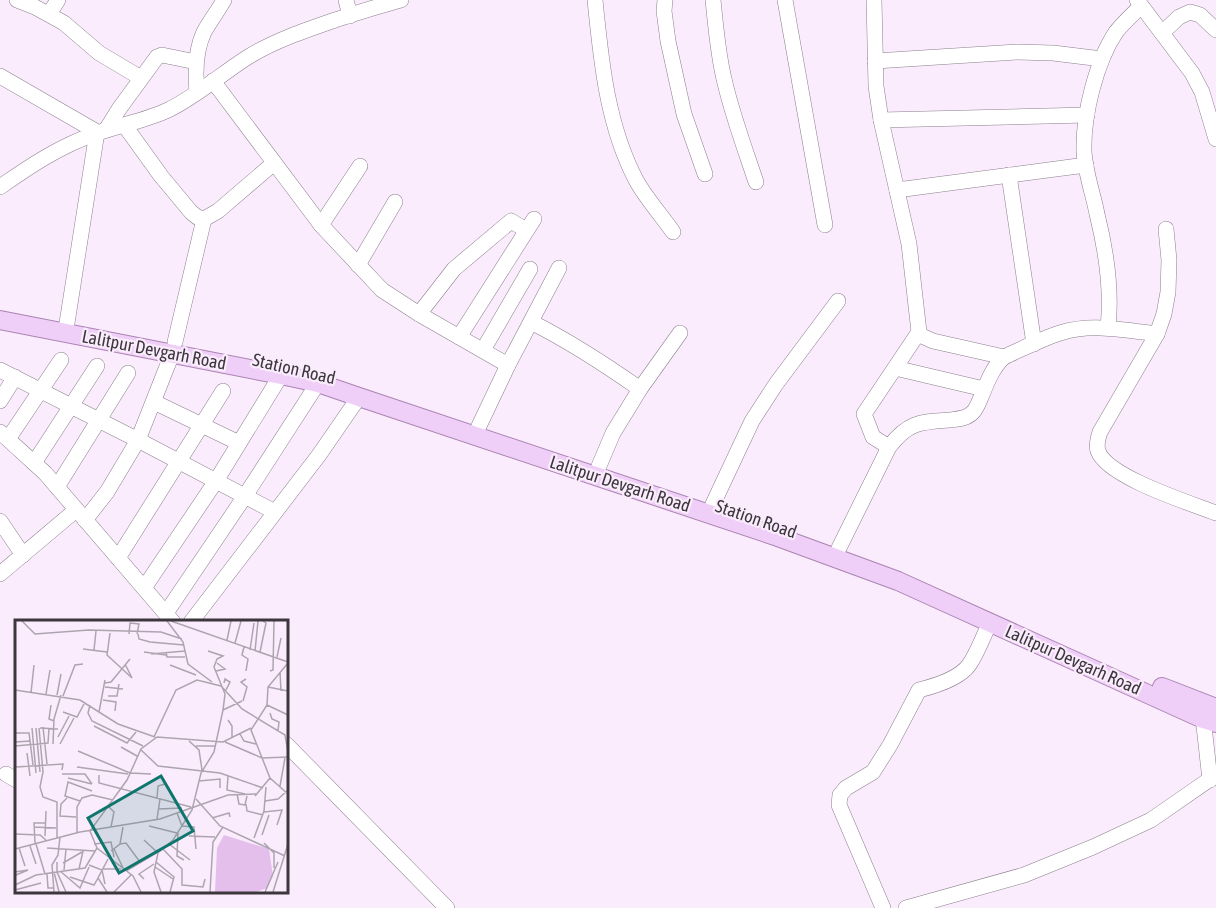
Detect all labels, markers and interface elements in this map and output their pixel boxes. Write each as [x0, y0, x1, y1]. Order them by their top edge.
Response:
street label: Lalitpur Devgarh Road [80, 325, 228, 374]
street label: Station Road [251, 349, 338, 388]
street label: Lalitpur Devgarh Road [547, 451, 693, 516]
street label: Station Road [713, 495, 800, 542]
inset map [15, 620, 288, 893]
street label: Lalitpur Devgarh Road [1002, 620, 1144, 699]

